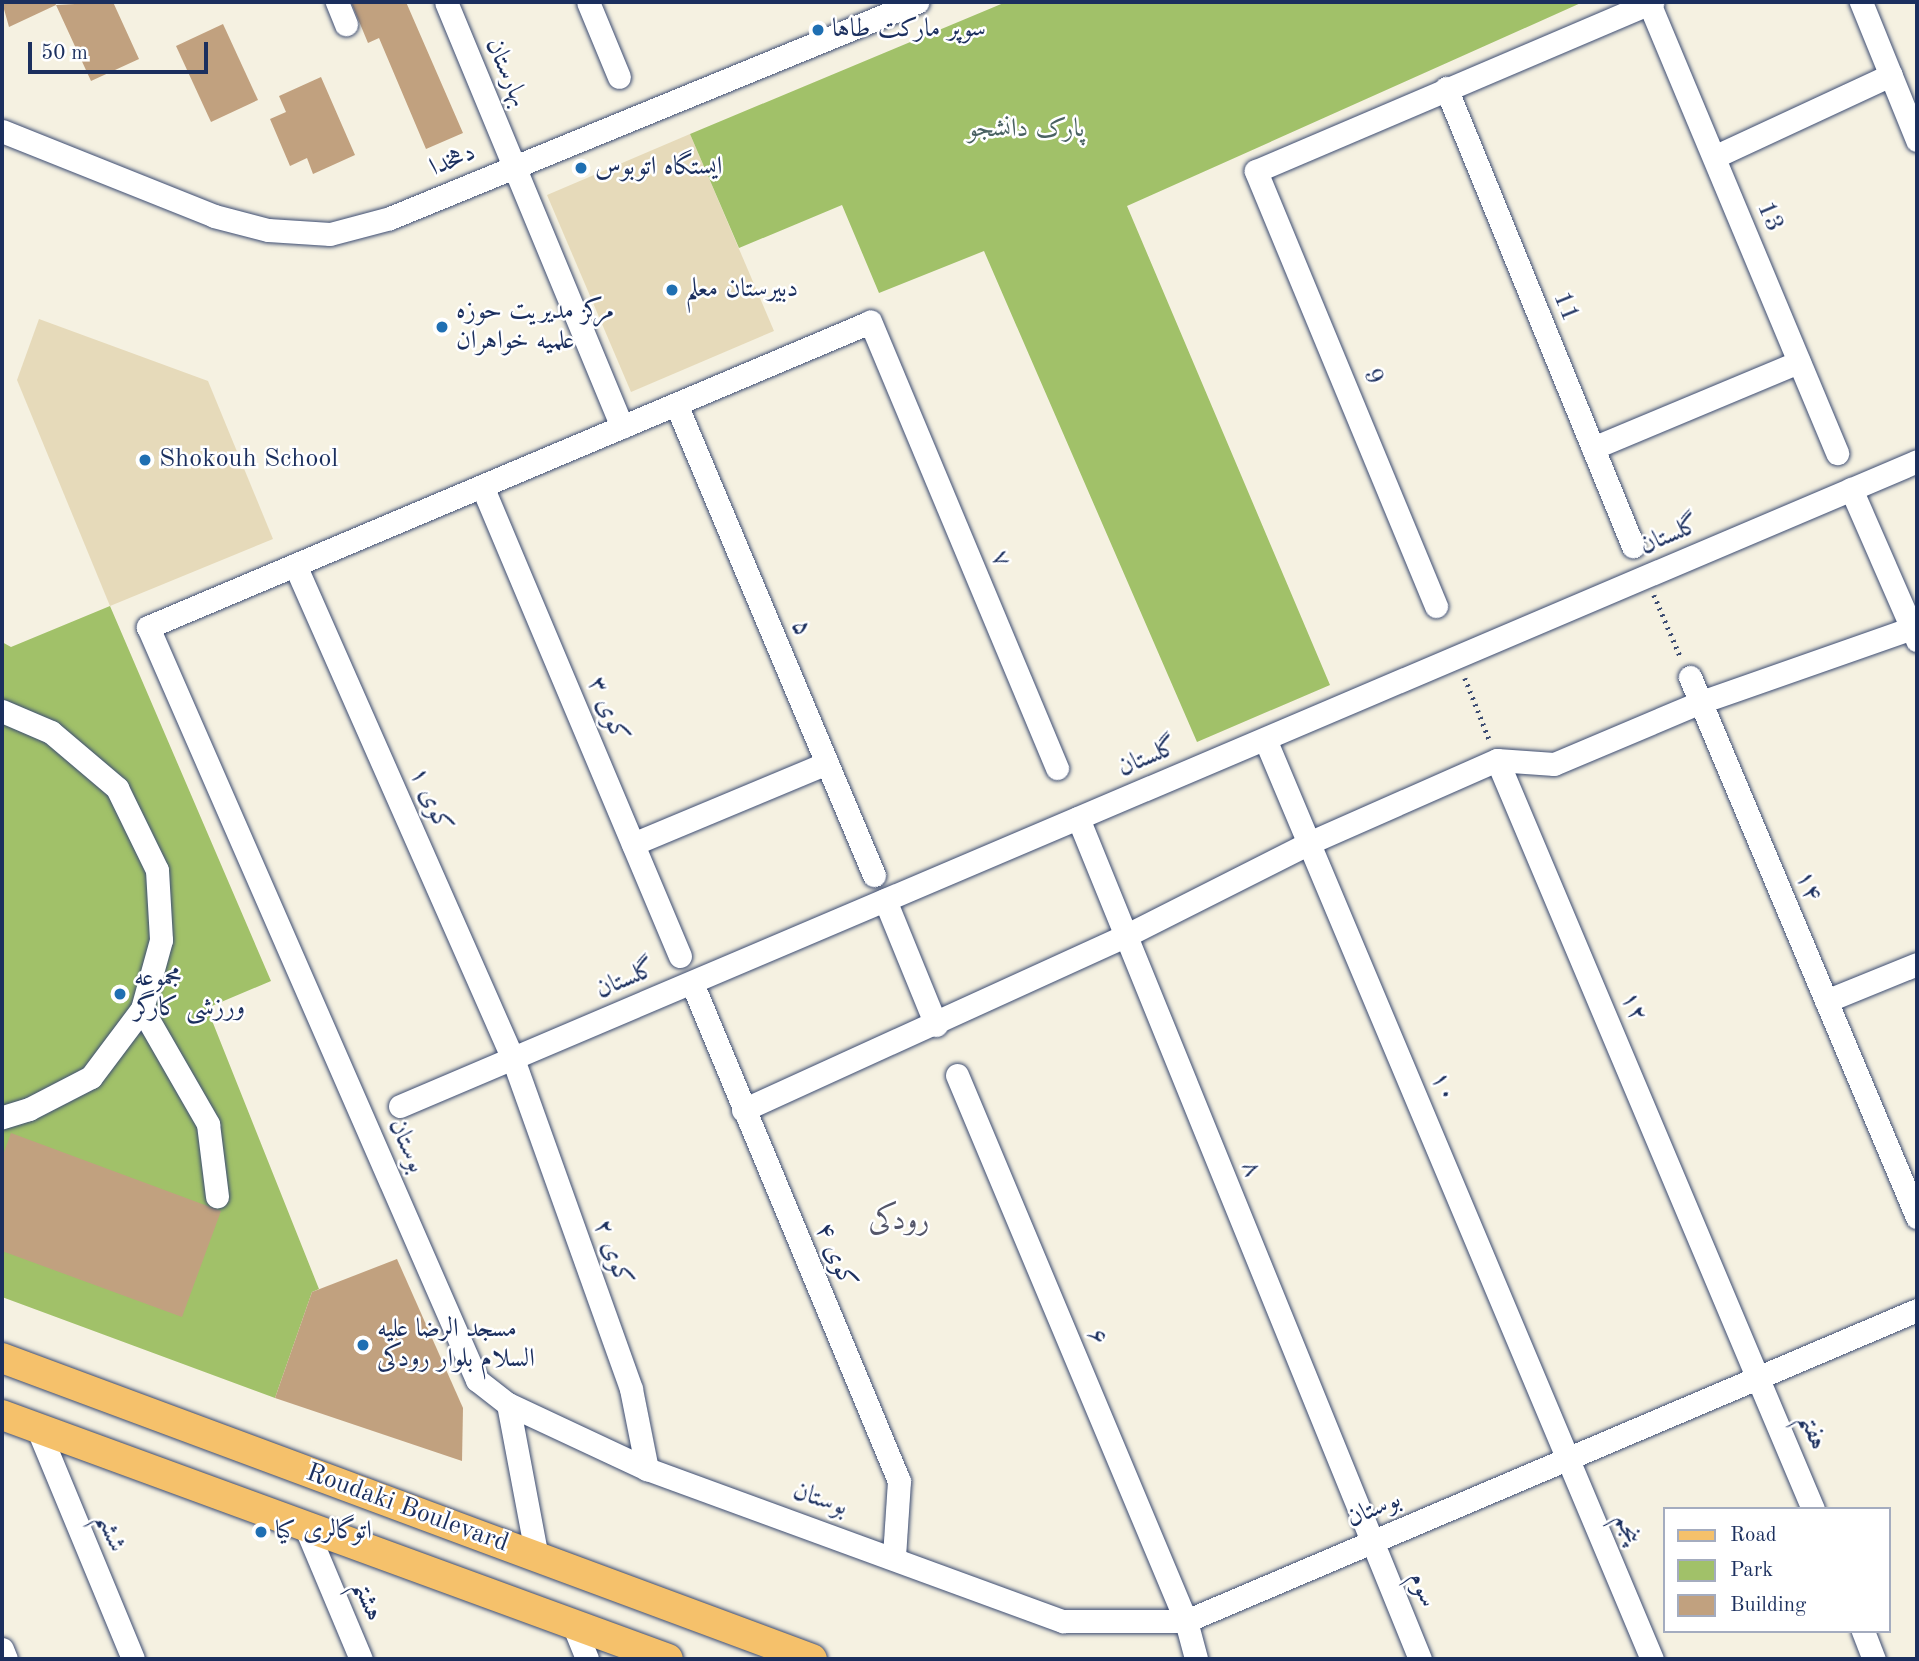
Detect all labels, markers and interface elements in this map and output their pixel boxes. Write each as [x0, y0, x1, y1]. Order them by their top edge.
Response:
place label: سوپر مارکت طاها [832, 14, 986, 46]
marker: سوپر مارکت طاها [810, 22, 826, 38]
scale bar [32, 28, 212, 72]
street label: بهارستان [478, 34, 534, 112]
text: 50 m [41, 43, 88, 64]
park label: پارک دانشجو [968, 114, 1084, 146]
street label: دهخدا [426, 138, 480, 184]
place label: ایستگاه اتوبوس [595, 152, 722, 184]
marker: ایستگاه اتوبوس [573, 160, 589, 176]
street label: 13 [1749, 197, 1789, 237]
place label: دبیرستان معلم [686, 274, 798, 306]
marker: دبیرستان معلم [664, 282, 680, 298]
street label: 11 [1545, 287, 1585, 327]
place label: مرکز مدیریت حوزه علمیه خواهران [456, 296, 614, 358]
marker: مرکز مدیریت حوزه علمیه خواهران [434, 319, 450, 335]
street label: 9 [1355, 364, 1389, 390]
place label: Shokouh School [159, 444, 338, 476]
marker: Shokouh School [137, 452, 153, 468]
street label: گلستان [1635, 509, 1705, 563]
street label: ۷ [983, 546, 1017, 572]
street label: ۵ [784, 615, 818, 641]
street label: کوی ۳ [579, 672, 635, 748]
street label: گلستان [1113, 731, 1183, 785]
street label: کوی ۱ [402, 762, 458, 838]
street label: ۱۴ [1788, 866, 1828, 906]
street label: گلستان [591, 953, 661, 1007]
place label: مجموعه ورزشی کارگر [134, 963, 245, 1024]
marker: مجموعه ورزشی کارگر [112, 986, 128, 1002]
street label: ۱۲ [1613, 987, 1653, 1027]
street label: ۱۰ [1423, 1067, 1463, 1107]
street label: بوستان [380, 1114, 432, 1178]
street label: ۸ [1234, 1156, 1268, 1182]
district label: رودکی [868, 1203, 930, 1239]
street label: کوی ۲ [586, 1215, 638, 1291]
street label: کوی ۴ [807, 1218, 863, 1294]
place label: مسجد الرضا علیه السلام بلوار رودکی [377, 1314, 535, 1376]
street label: ۶ [1080, 1324, 1114, 1350]
marker: مسجد الرضا علیه السلام بلوار رودکی [355, 1337, 371, 1353]
street label: هفتم [1791, 1409, 1833, 1455]
street label: Roudaki Boulevard [301, 1458, 513, 1560]
street label: بوستان [789, 1476, 851, 1524]
street label: بوستان [1342, 1485, 1406, 1535]
legend [1664, 1507, 1891, 1633]
street label: ششم [88, 1509, 132, 1557]
street label: پنجم [1607, 1509, 1647, 1549]
place label: اتوگالری کیا [275, 1516, 372, 1548]
marker: اتوگالری کیا [253, 1524, 269, 1540]
text: Road [1730, 1525, 1777, 1546]
text: Park [1730, 1560, 1773, 1581]
street label: سوم [1401, 1568, 1443, 1612]
street label: هشتم [345, 1576, 389, 1626]
text: Building [1730, 1595, 1806, 1616]

